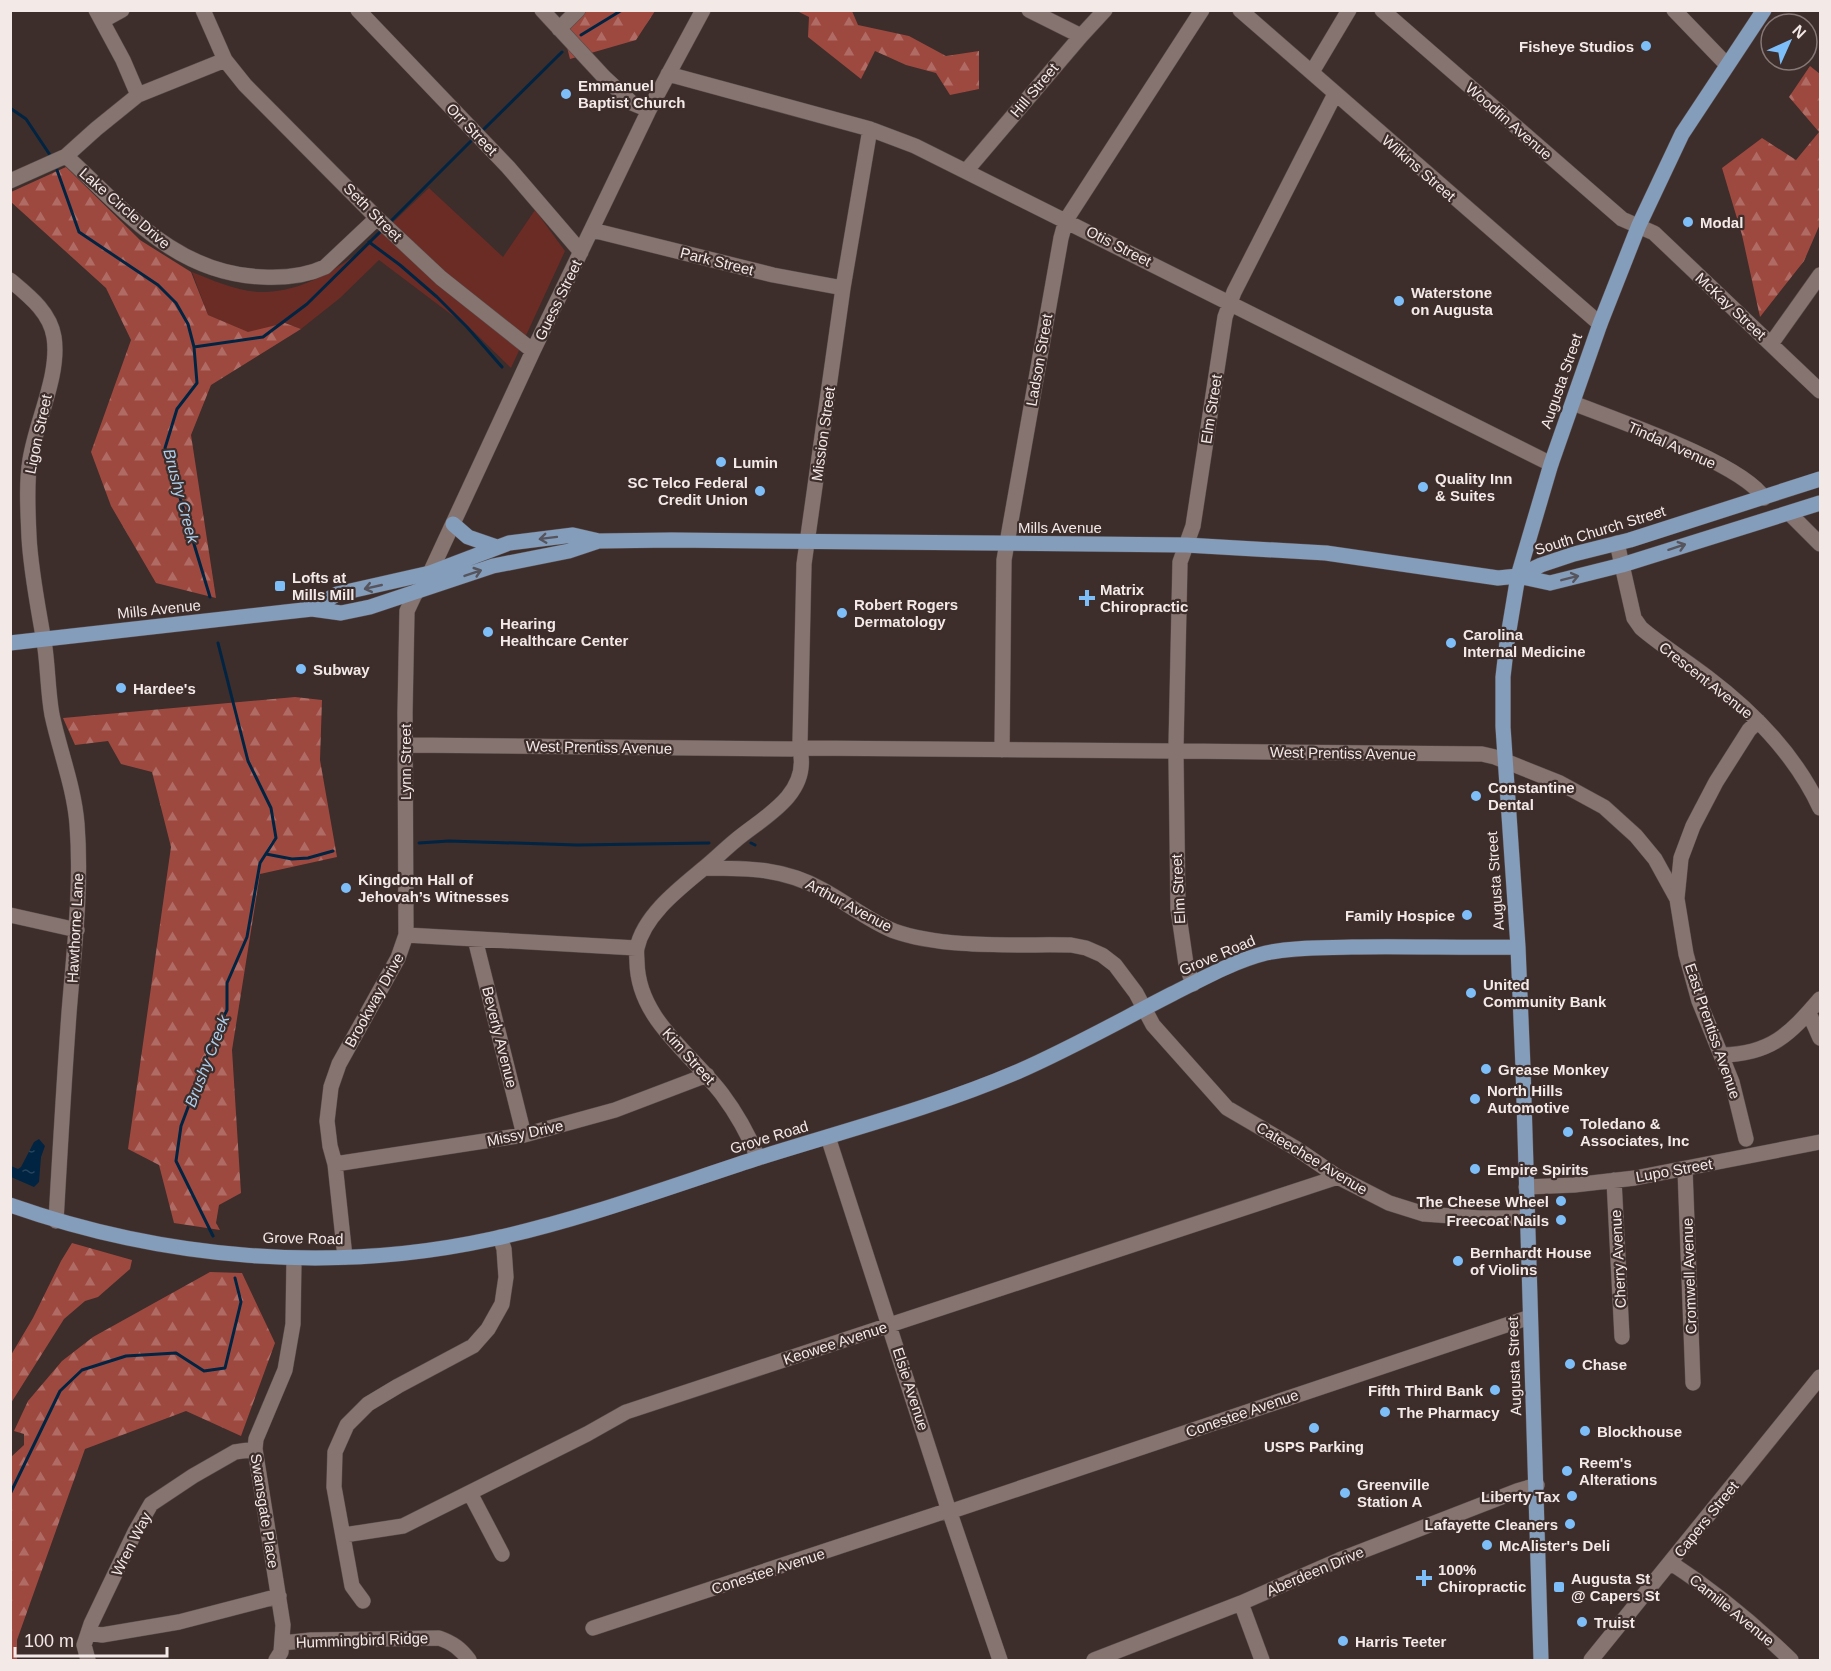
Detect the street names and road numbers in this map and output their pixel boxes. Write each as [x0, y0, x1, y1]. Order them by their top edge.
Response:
street label: Hill Street [1007, 59, 1062, 120]
street label: Woodfin Avenue [1462, 79, 1556, 163]
street label: Orr Street [443, 99, 502, 159]
street label: Wilkins Street [1379, 132, 1460, 205]
street label: Lake Circle Drive [76, 164, 174, 252]
street label: Seth Street [340, 179, 406, 245]
street label: Otis Street [1084, 222, 1155, 270]
street label: Park Street [679, 244, 756, 279]
street label: Guess Street [531, 256, 585, 343]
street label: McKay Street [1692, 269, 1770, 343]
street label: Ladson Street [1023, 312, 1056, 407]
street label: Augusta Street [1537, 331, 1585, 431]
street label: Elm Street [1197, 372, 1225, 445]
street label: Mission Street [808, 385, 838, 482]
street label: Ligon Street [21, 392, 55, 475]
street label: Tindal Avenue [1625, 418, 1719, 472]
street label: South Church Street [1533, 502, 1668, 558]
street label: Mills Avenue [1018, 519, 1102, 536]
street label: Mills Avenue [116, 596, 202, 622]
street label: Crescent Avenue [1656, 638, 1756, 722]
street label: Lynn Street [397, 723, 414, 800]
street label: West Prentiss Avenue [526, 737, 672, 757]
street label: West Prentiss Avenue [1270, 743, 1416, 763]
street label: Augusta Street [1483, 830, 1507, 931]
street label: Elm Street [1168, 853, 1188, 924]
street label: Hawthorne Lane [64, 873, 86, 983]
street label: Arthur Avenue [803, 875, 895, 935]
street label: Grove Road [1176, 931, 1258, 979]
street label: Brookway Drive [341, 950, 407, 1050]
street label: East Prentiss Avenue [1682, 961, 1744, 1101]
street label: Beverly Avenue [479, 985, 521, 1089]
street label: Kim Street [659, 1024, 719, 1088]
street label: Missy Drive [485, 1117, 565, 1149]
street label: Grove Road [728, 1117, 810, 1157]
street label: Cateechee Avenue [1253, 1118, 1371, 1198]
street label: Lupo Street [1634, 1155, 1714, 1185]
street label: Cherry Avenue [1607, 1209, 1629, 1309]
street label: Cromwell Avenue [1678, 1218, 1700, 1334]
street label: Grove Road [262, 1229, 344, 1247]
street label: Augusta Street [1504, 1315, 1524, 1416]
street label: Keowee Avenue [781, 1318, 889, 1368]
street label: Elsie Avenue [890, 1345, 932, 1433]
street label: Conestee Avenue [1183, 1386, 1301, 1440]
street label: Swansgate Place [248, 1452, 282, 1570]
street label: Capers Street [1670, 1477, 1742, 1560]
street label: Wren Way [108, 1509, 155, 1579]
street label: Aberdeen Drive [1264, 1543, 1366, 1599]
street label: Conestee Avenue [709, 1545, 827, 1597]
street label: Camille Avenue [1686, 1571, 1778, 1649]
street label: Hummingbird Ridge [295, 1629, 429, 1651]

